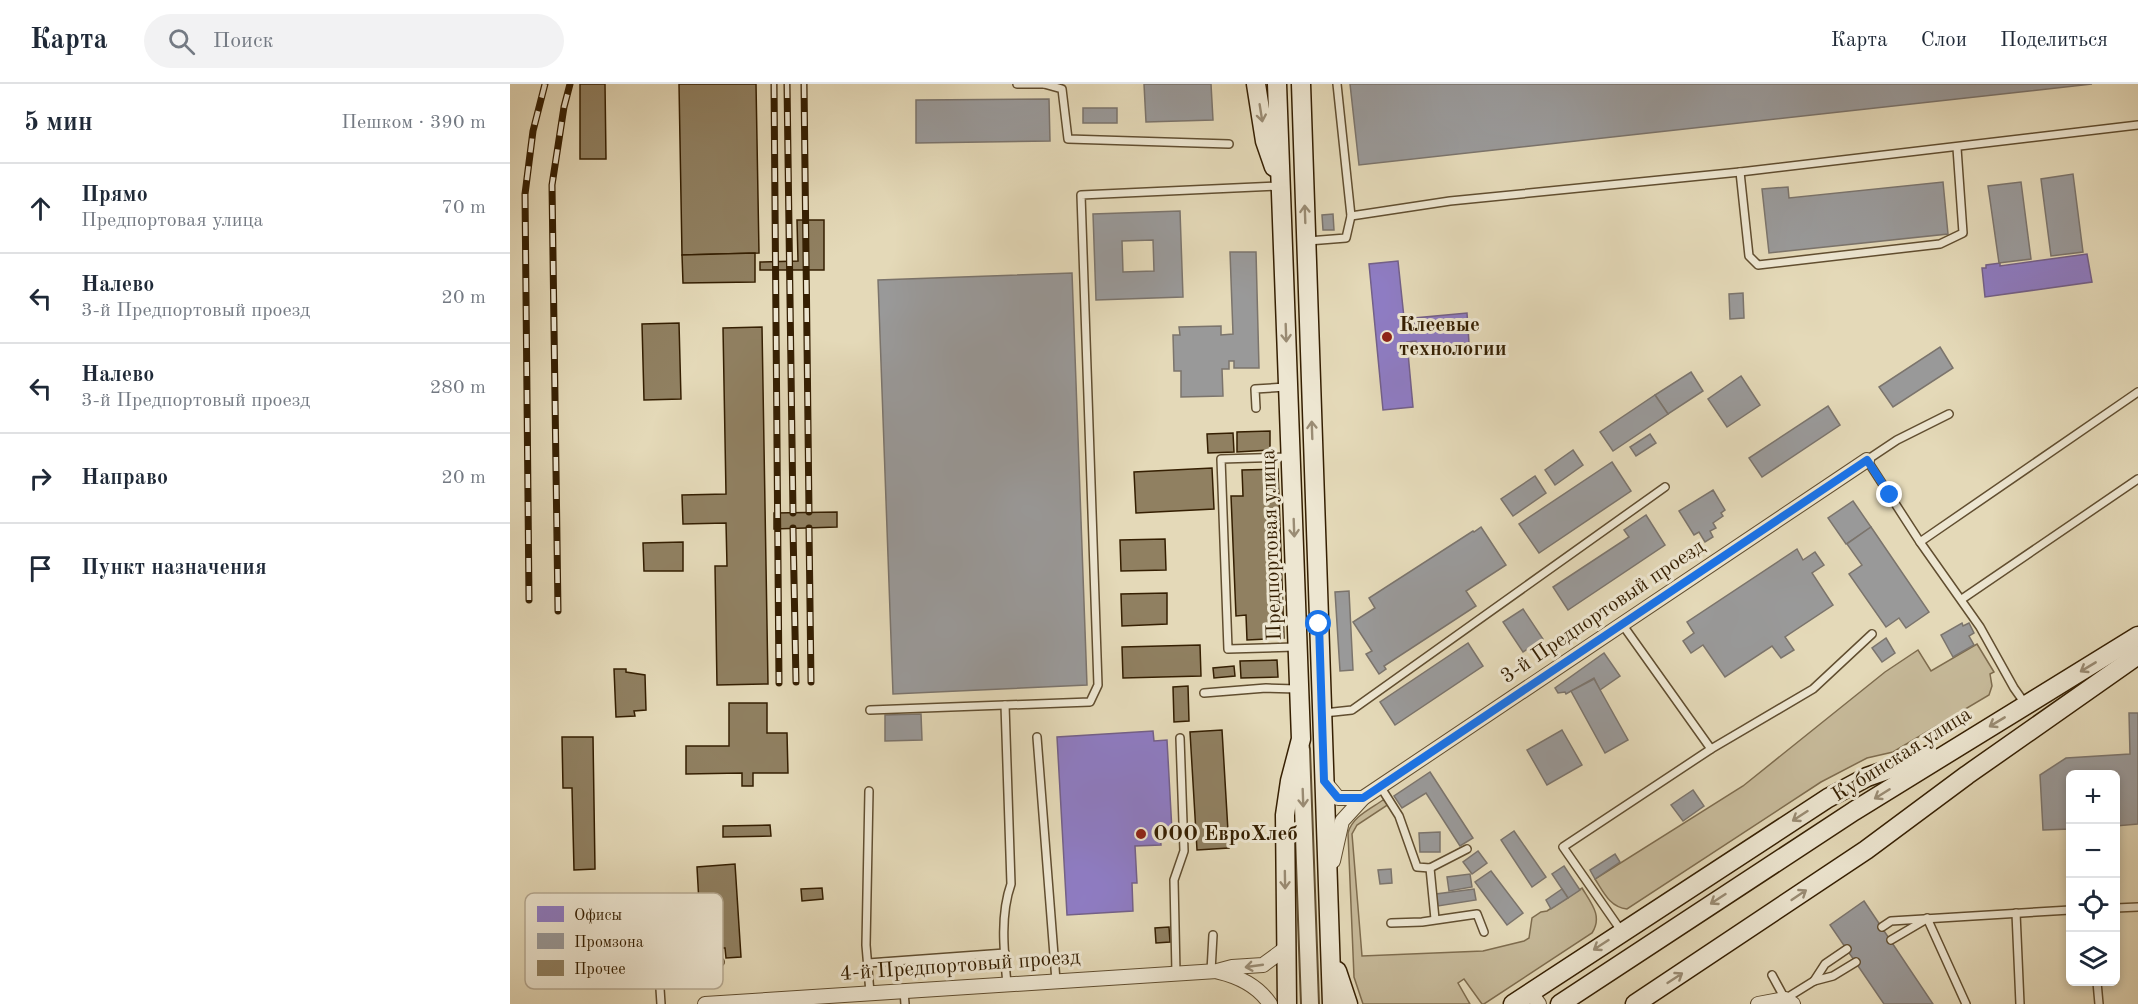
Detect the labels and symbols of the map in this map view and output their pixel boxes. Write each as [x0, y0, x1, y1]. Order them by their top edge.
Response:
one-way arrow [1255, 102, 1266, 122]
one-way arrow [1299, 205, 1310, 225]
place label: Клеевые технологии [1399, 315, 1507, 360]
one-way arrow [1281, 322, 1292, 342]
marker: Клеевые технологии [1380, 330, 1394, 344]
one-way arrow [1306, 421, 1318, 441]
street label: Предпортовая улица [1258, 449, 1286, 641]
route end [1876, 481, 1902, 507]
one-way arrow [1288, 517, 1299, 537]
street label: 3-й Предпортовый проезд [1497, 536, 1709, 688]
route start [1305, 610, 1331, 636]
one-way arrow [2080, 661, 2097, 673]
street label: Кубинская улица [1828, 704, 1976, 806]
one-way arrow [1989, 717, 2006, 729]
one-way arrow [1297, 787, 1309, 807]
one-way arrow [1874, 788, 1891, 800]
one-way arrow [1792, 810, 1809, 822]
place label: ООО ЕвроХлеб [1153, 824, 1298, 845]
marker: ООО ЕвроХлеб [1134, 827, 1148, 841]
one-way arrow [1279, 869, 1291, 889]
one-way arrow [1790, 889, 1807, 902]
legend [525, 893, 723, 989]
one-way arrow [1710, 893, 1727, 905]
text: Офисы [574, 908, 622, 924]
text: Промзона [574, 935, 644, 951]
one-way arrow [1593, 939, 1610, 952]
street label: 4-й Предпортовый проезд [839, 947, 1081, 985]
one-way arrow [1245, 961, 1265, 972]
text: Прочее [574, 962, 626, 978]
one-way arrow [1666, 971, 1683, 983]

